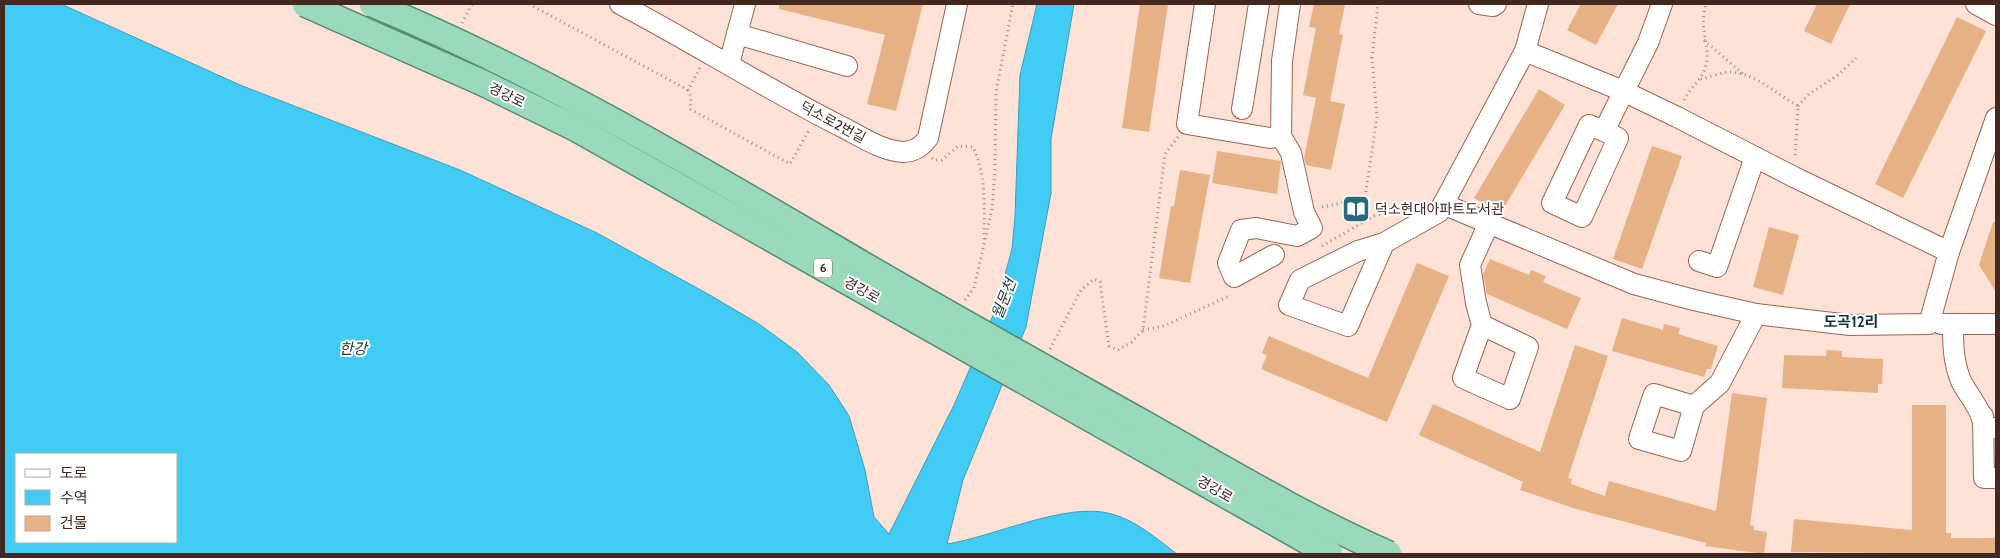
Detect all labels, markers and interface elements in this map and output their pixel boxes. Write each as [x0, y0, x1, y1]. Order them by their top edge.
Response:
street label: 경강로 [486, 78, 528, 112]
street label: 덕소로2번길 [797, 97, 869, 147]
library icon: 덕소현대아파트도서관 [1341, 194, 1371, 224]
place label: 덕소현대아파트도서관 [1375, 200, 1504, 218]
road number: 6 [814, 258, 832, 278]
street label: 경강로 [841, 273, 883, 307]
water label: 월문천 [988, 274, 1021, 322]
district label: 도곡12리 [1824, 313, 1878, 331]
water label: 한강 [339, 340, 369, 358]
legend [15, 453, 178, 543]
text: 도로 [60, 464, 88, 482]
street label: 경강로 [1194, 472, 1236, 507]
text: 수역 [60, 489, 88, 507]
text: 건물 [60, 514, 88, 532]

